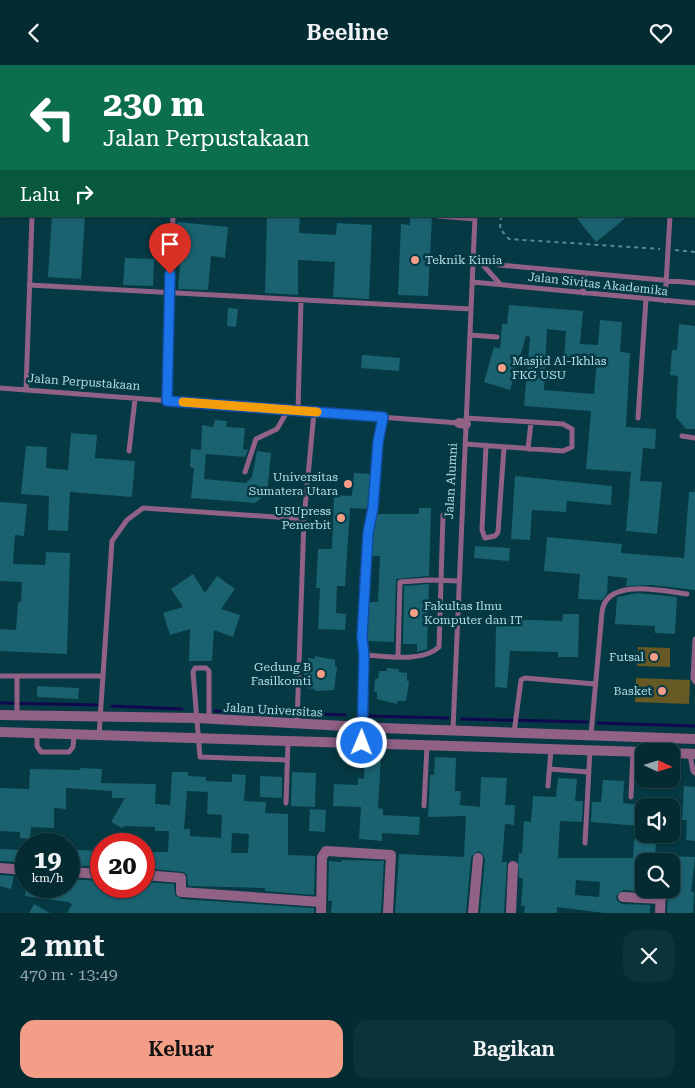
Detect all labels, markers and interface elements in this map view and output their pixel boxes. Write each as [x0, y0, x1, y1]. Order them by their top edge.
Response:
icon: back [20, 19, 48, 47]
icon: heart [647, 19, 675, 47]
text: Beeline [306, 20, 389, 45]
text: 230 m [103, 84, 204, 125]
icon: left [20, 85, 85, 150]
text: Jalan Perpustakaan [103, 126, 310, 151]
icon: right [70, 180, 98, 208]
text: Lalu [20, 183, 60, 206]
pin [149, 223, 191, 274]
icon: arrive [156, 230, 184, 258]
place label: Teknik Kimia [425, 253, 503, 267]
marker: Teknik Kimia [409, 254, 421, 266]
street label: Jalan Sivitas Akademika [527, 270, 669, 298]
place label: Masjid Al-Ikhlas FKG USU [512, 354, 607, 382]
marker: Masjid Al-Ikhlas FKG USU [496, 362, 508, 374]
street label: Jalan Perpustakaan [27, 371, 141, 393]
street label: Jalan Alumni [442, 442, 460, 519]
place label: Universitas Sumatera Utara [249, 470, 338, 498]
marker: Universitas Sumatera Utara [342, 478, 354, 490]
place label: USUpress Penerbit [274, 504, 332, 532]
marker: USUpress Penerbit [335, 512, 347, 524]
place label: Fakultas Ilmu Komputer dan IT [424, 599, 523, 627]
marker: Fakultas Ilmu Komputer dan IT [408, 607, 420, 619]
place label: Futsal [609, 650, 644, 664]
marker: Futsal [648, 651, 660, 663]
place label: Gedung B Fasilkomti [251, 660, 311, 688]
marker: Gedung B Fasilkomti [315, 668, 327, 680]
place label: Basket [614, 684, 653, 698]
marker: Basket [656, 685, 668, 697]
street label: Jalan Universitas [223, 700, 323, 720]
position arrow [335, 716, 387, 768]
north arrow [635, 743, 680, 787]
map controls [635, 743, 680, 898]
button: sound [635, 798, 680, 843]
speed limit sign: 20 [90, 833, 155, 898]
text: 19 [33, 845, 62, 874]
button: search [635, 853, 680, 898]
text: km/h [31, 871, 64, 885]
text: 2 mnt [20, 928, 105, 963]
button: close [623, 930, 675, 982]
text: 470 m · 13:49 [20, 965, 118, 984]
button: Keluar [20, 1020, 343, 1078]
button: Bagikan [353, 1020, 675, 1078]

